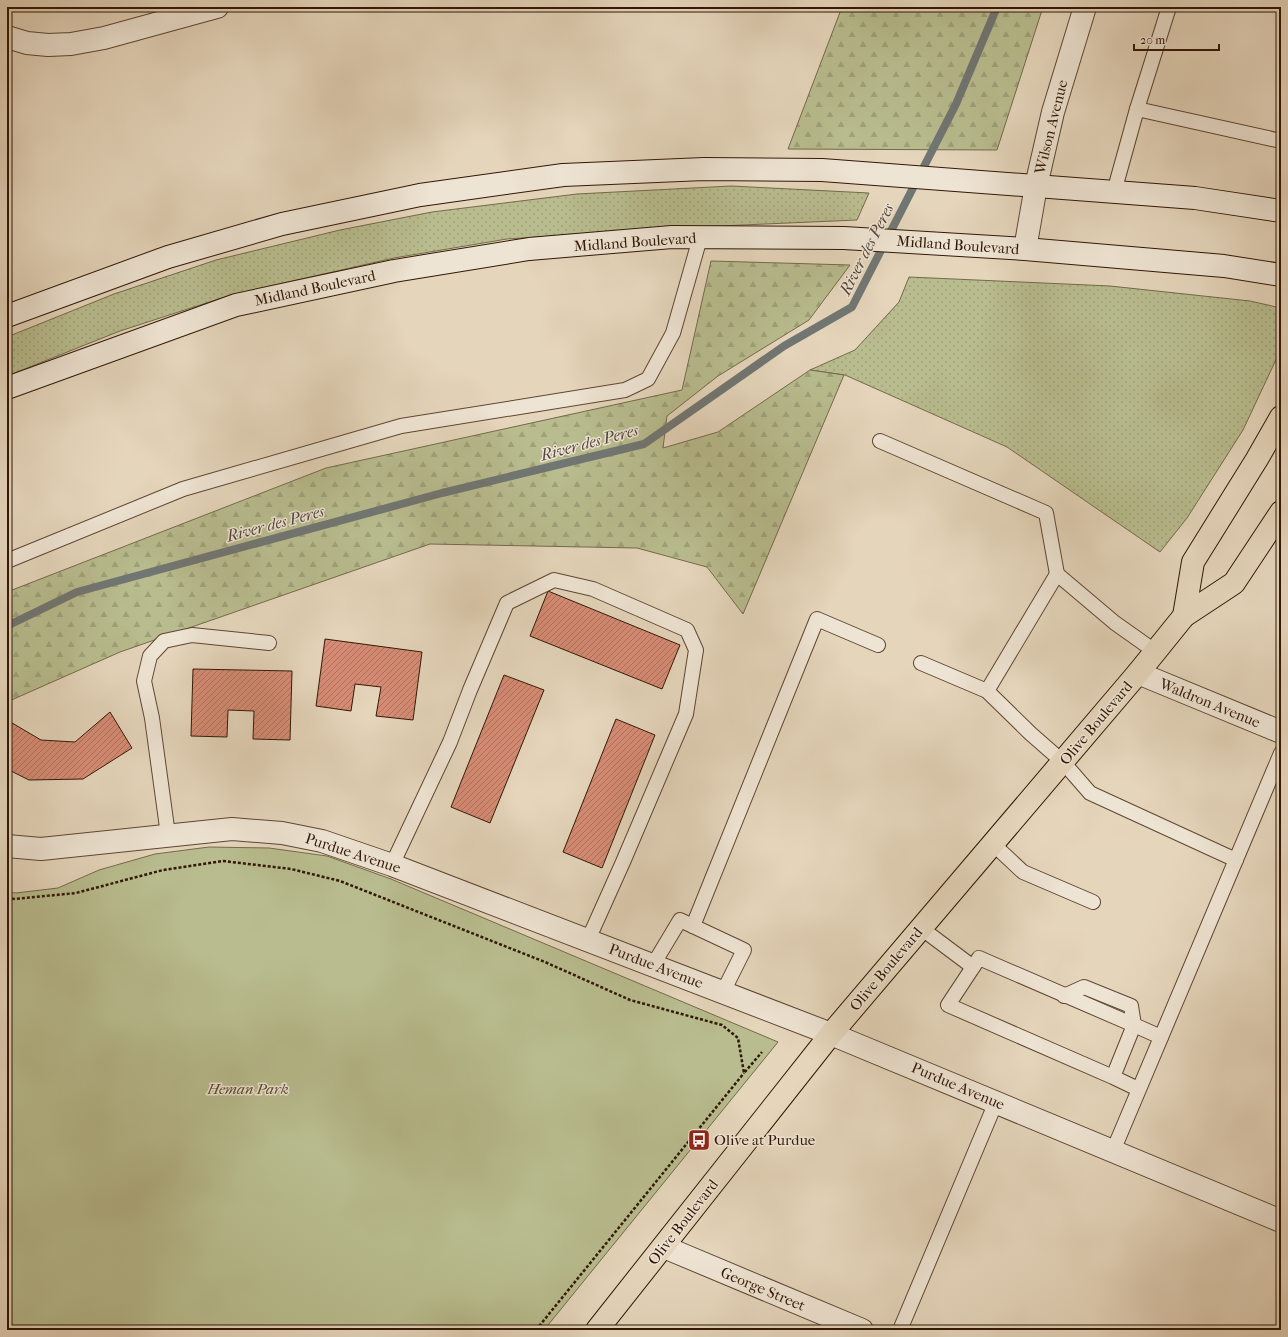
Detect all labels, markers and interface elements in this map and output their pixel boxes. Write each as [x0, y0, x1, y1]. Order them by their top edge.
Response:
scale bar [1134, 26, 1219, 52]
text: 20 m [1140, 33, 1165, 47]
street label: Wilson Avenue [1030, 77, 1072, 177]
water label: River des Peres [835, 199, 898, 299]
street label: Midland Boulevard [573, 229, 698, 255]
street label: Midland Boulevard [896, 232, 1021, 258]
street label: Midland Boulevard [253, 266, 378, 310]
water label: River des Peres [537, 420, 641, 465]
water label: River des Peres [223, 501, 327, 546]
street label: Waldron Avenue [1156, 674, 1264, 732]
street label: Olive Boulevard [1056, 677, 1137, 769]
street label: Purdue Avenue [303, 829, 404, 877]
street label: Olive Boulevard [846, 923, 927, 1015]
street label: Purdue Avenue [606, 940, 706, 992]
street label: Purdue Avenue [909, 1058, 1008, 1114]
park label: Heman Park [206, 1080, 289, 1098]
bus stop icon: Olive at Purdue [686, 1127, 712, 1153]
place label: Olive at Purdue [714, 1131, 816, 1149]
street label: Olive Boulevard [644, 1175, 723, 1268]
street label: George Street [718, 1263, 809, 1315]

